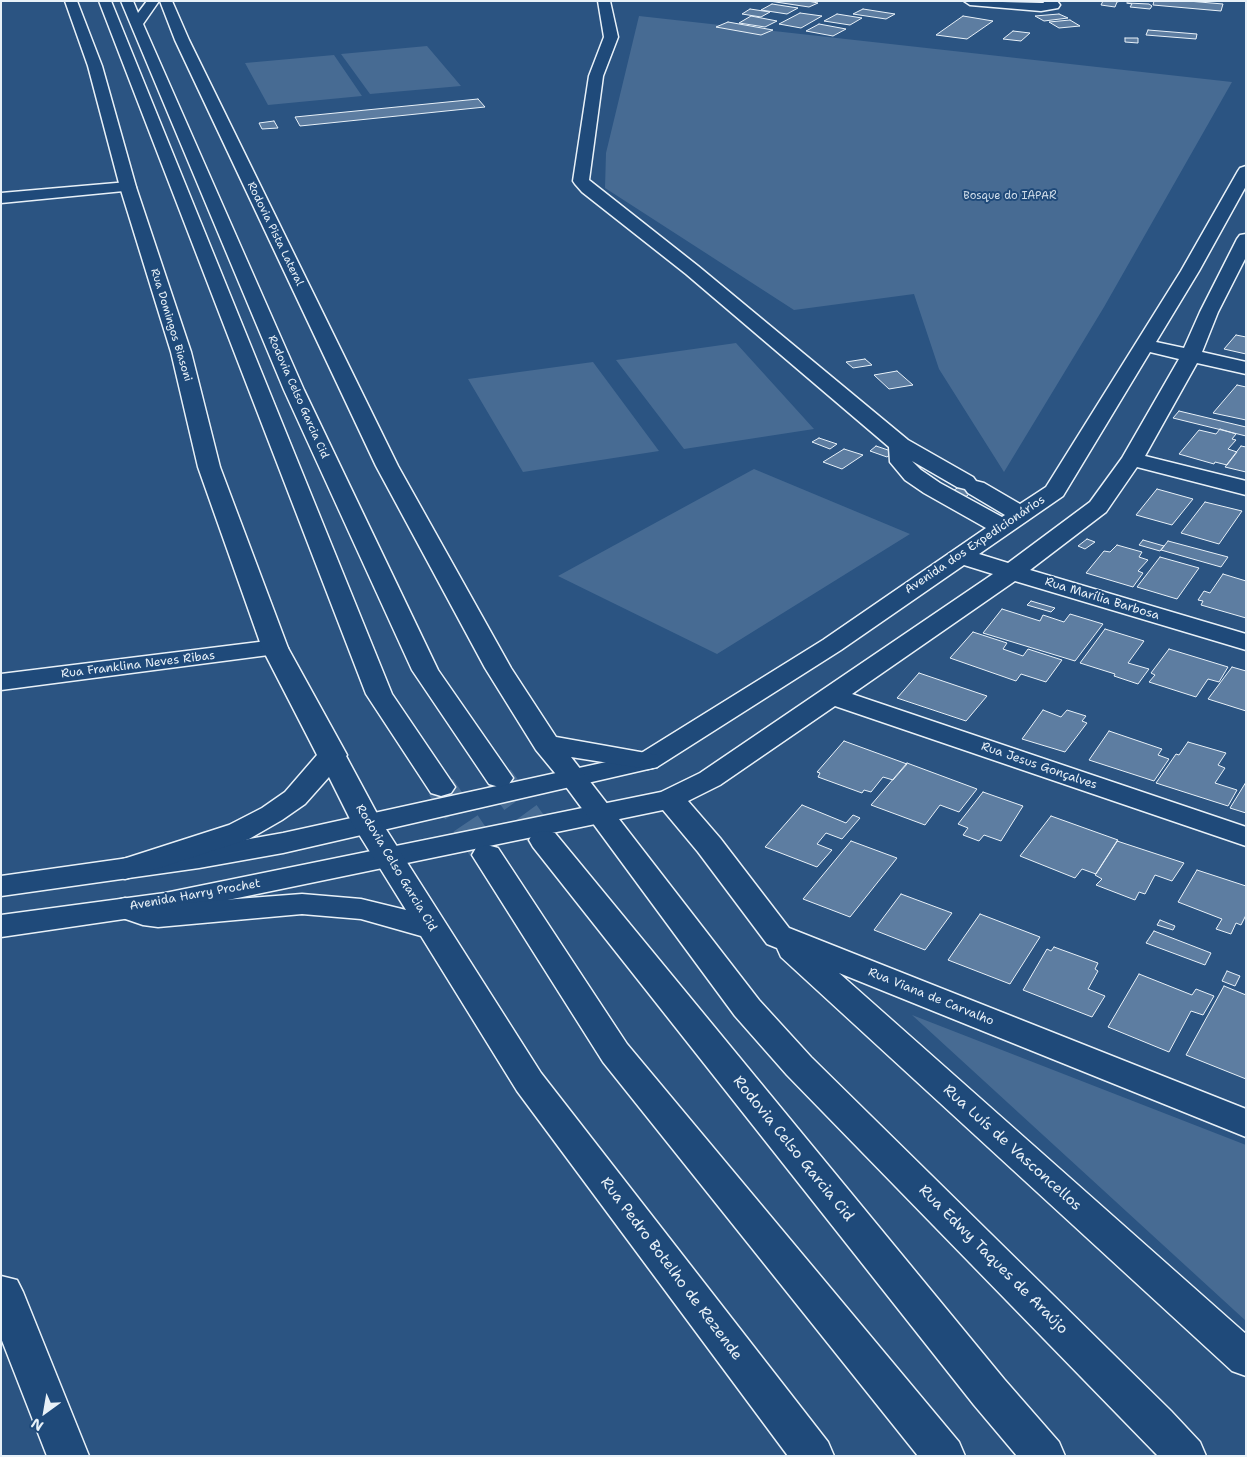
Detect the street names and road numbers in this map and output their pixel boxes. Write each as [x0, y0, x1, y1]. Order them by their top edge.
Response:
street label: Rodovia Pista Lateral [244, 180, 306, 288]
street label: Rua Domingos Biasoni [148, 267, 194, 383]
street label: Rodovia Celso Garcia Cid [265, 333, 331, 461]
street label: Avenida dos Expedicionários [902, 493, 1048, 597]
street label: Rua Marília Barbosa [1043, 575, 1161, 623]
street label: Rua Franklina Neves Ribas [60, 648, 216, 682]
street label: Rua Jesus Gonçalves [979, 739, 1099, 793]
street label: Rodovia Celso Garcia Cid [352, 802, 440, 934]
street label: Avenida Harry Prochet [128, 876, 262, 914]
street label: Rua Viana de Carvalho [866, 965, 996, 1029]
street label: Rodovia Celso Garcia Cid [729, 1073, 857, 1225]
street label: Rua Luís de Vasconcellos [939, 1081, 1085, 1215]
street label: Rua Pedro Botelho de Rezende [596, 1174, 746, 1364]
street label: Rua Edwy Taques de Araújo [915, 1182, 1071, 1338]

